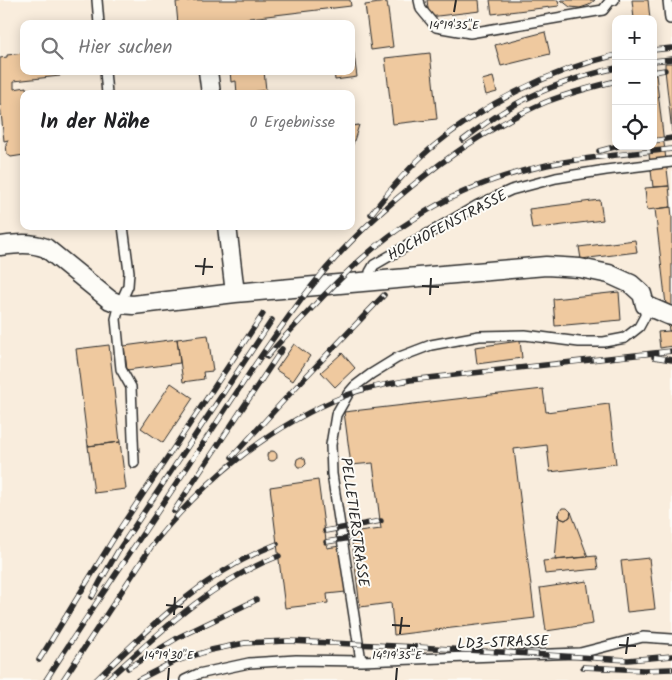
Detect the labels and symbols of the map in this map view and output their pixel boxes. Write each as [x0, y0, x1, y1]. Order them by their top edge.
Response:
text: 14°19'35"E [429, 16, 480, 35]
street label: HOCHOFENSTRASSE [383, 184, 513, 268]
street label: PELLETIERSTRASSE [333, 456, 375, 590]
street label: LD3-STRASSE [457, 629, 551, 657]
text: 14°19'30"E [144, 646, 195, 665]
text: 14°19'35"E [372, 646, 423, 665]

